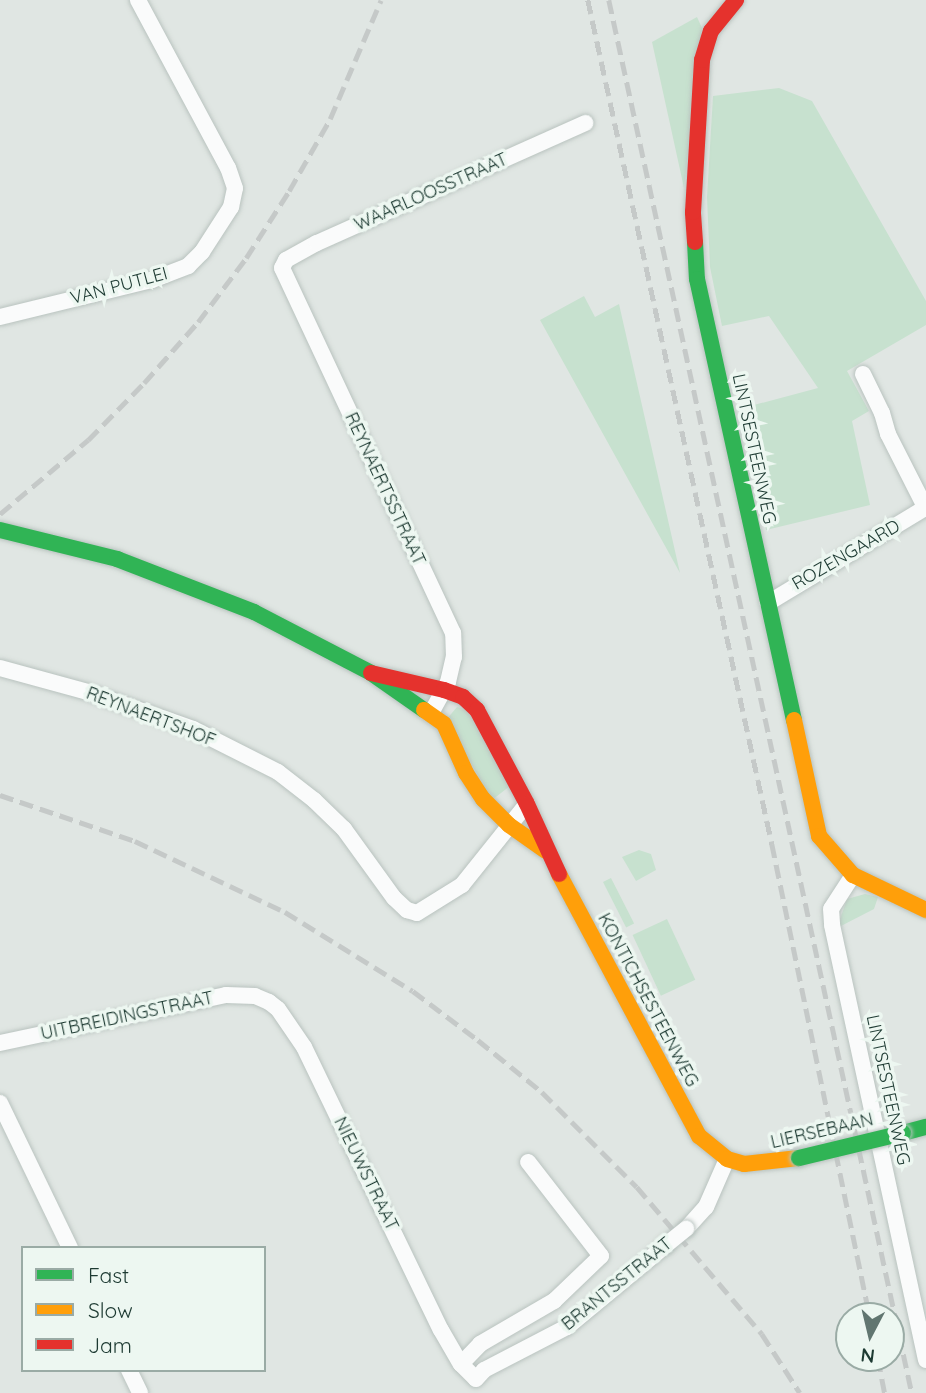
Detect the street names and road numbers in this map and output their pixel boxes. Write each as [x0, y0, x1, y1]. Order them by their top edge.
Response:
street label: WAARLOOSSTRAAT [351, 148, 511, 236]
street label: VAN PUTLEI [68, 263, 170, 309]
street label: LINTSESTEENWEG [728, 372, 780, 526]
street label: REYNAERTSSTRAAT [340, 409, 430, 569]
street label: ROZENGAARD [788, 515, 904, 595]
street label: REYNAERTSHOF [83, 682, 219, 752]
street label: KONTICHSESTEENWEG [593, 909, 703, 1091]
street label: UITBREIDINGSTRAAT [39, 987, 215, 1045]
street label: LINTSESTEENWEG [862, 1013, 914, 1167]
street label: LIERSEBAAN [769, 1109, 875, 1153]
street label: NIEUWSTRAAT [329, 1113, 403, 1235]
street label: BRANTSSTRAAT [557, 1233, 677, 1335]

